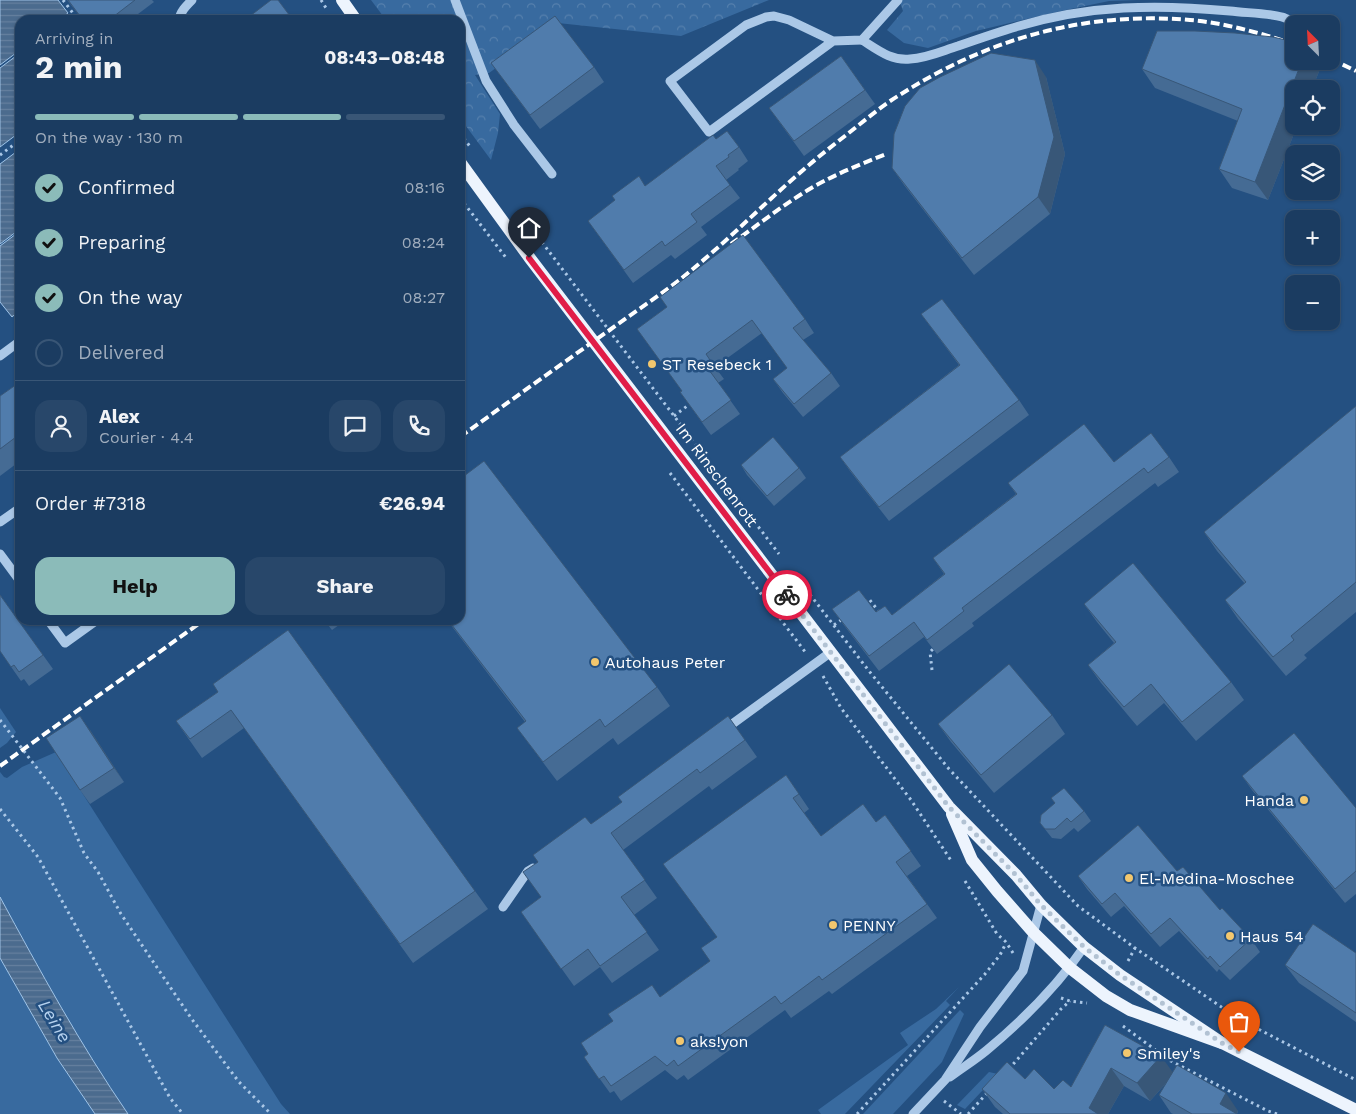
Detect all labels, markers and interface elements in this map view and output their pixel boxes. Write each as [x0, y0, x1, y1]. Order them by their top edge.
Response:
north arrow [1285, 15, 1340, 70]
map controls [1285, 15, 1340, 330]
text: Arriving in [35, 29, 113, 48]
text: 08:43–08:48 [324, 46, 445, 69]
text: 2 min [35, 48, 123, 86]
button: locate [1285, 80, 1340, 135]
text: On the way · 130 m [35, 128, 183, 147]
button: layers [1285, 145, 1340, 200]
icon: check [35, 174, 63, 202]
text: Confirmed [78, 176, 175, 199]
text: 08:16 [404, 178, 445, 197]
pin [508, 207, 550, 258]
button: + [1285, 210, 1340, 265]
icon: home [515, 214, 543, 242]
icon: check [35, 229, 63, 257]
text: Preparing [78, 231, 165, 254]
text: 08:24 [402, 233, 445, 252]
button: − [1285, 275, 1340, 330]
icon: check [35, 284, 63, 312]
text: On the way [78, 286, 182, 309]
text: 08:27 [402, 288, 445, 307]
text: Delivered [78, 341, 165, 364]
place label: ST Resebeck 1 [662, 355, 772, 374]
marker: ST Resebeck 1 [646, 358, 658, 370]
button: person [35, 400, 87, 452]
button: chat [329, 400, 381, 452]
button: phone [393, 400, 445, 452]
text: Alex [99, 405, 140, 428]
street label: Im Rinschenrott [672, 420, 762, 531]
text: Courier · 4.4 [99, 428, 194, 447]
text: Order #7318 [35, 492, 146, 515]
text: €26.94 [379, 492, 445, 515]
button: Help [35, 557, 235, 615]
button: Share [245, 557, 445, 615]
courier [762, 570, 812, 620]
icon: bike [773, 581, 801, 609]
place label: Autohaus Peter [605, 653, 726, 672]
marker: Autohaus Peter [589, 656, 601, 668]
place label: Handa [1244, 791, 1294, 810]
marker: Handa [1298, 794, 1310, 806]
place label: El-Medina-Moschee [1139, 869, 1294, 888]
marker: El-Medina-Moschee [1123, 872, 1135, 884]
place label: PENNY [843, 916, 896, 935]
marker: PENNY [827, 919, 839, 931]
place label: Haus 54 [1240, 927, 1304, 946]
marker: Haus 54 [1224, 930, 1236, 942]
water label: Leine [34, 996, 76, 1046]
pin [1218, 1001, 1260, 1052]
icon: bag [1225, 1008, 1253, 1036]
place label: aks!yon [690, 1032, 749, 1051]
marker: aks!yon [674, 1035, 686, 1047]
place label: Smiley's [1137, 1044, 1201, 1063]
marker: Smiley's [1121, 1047, 1133, 1059]

